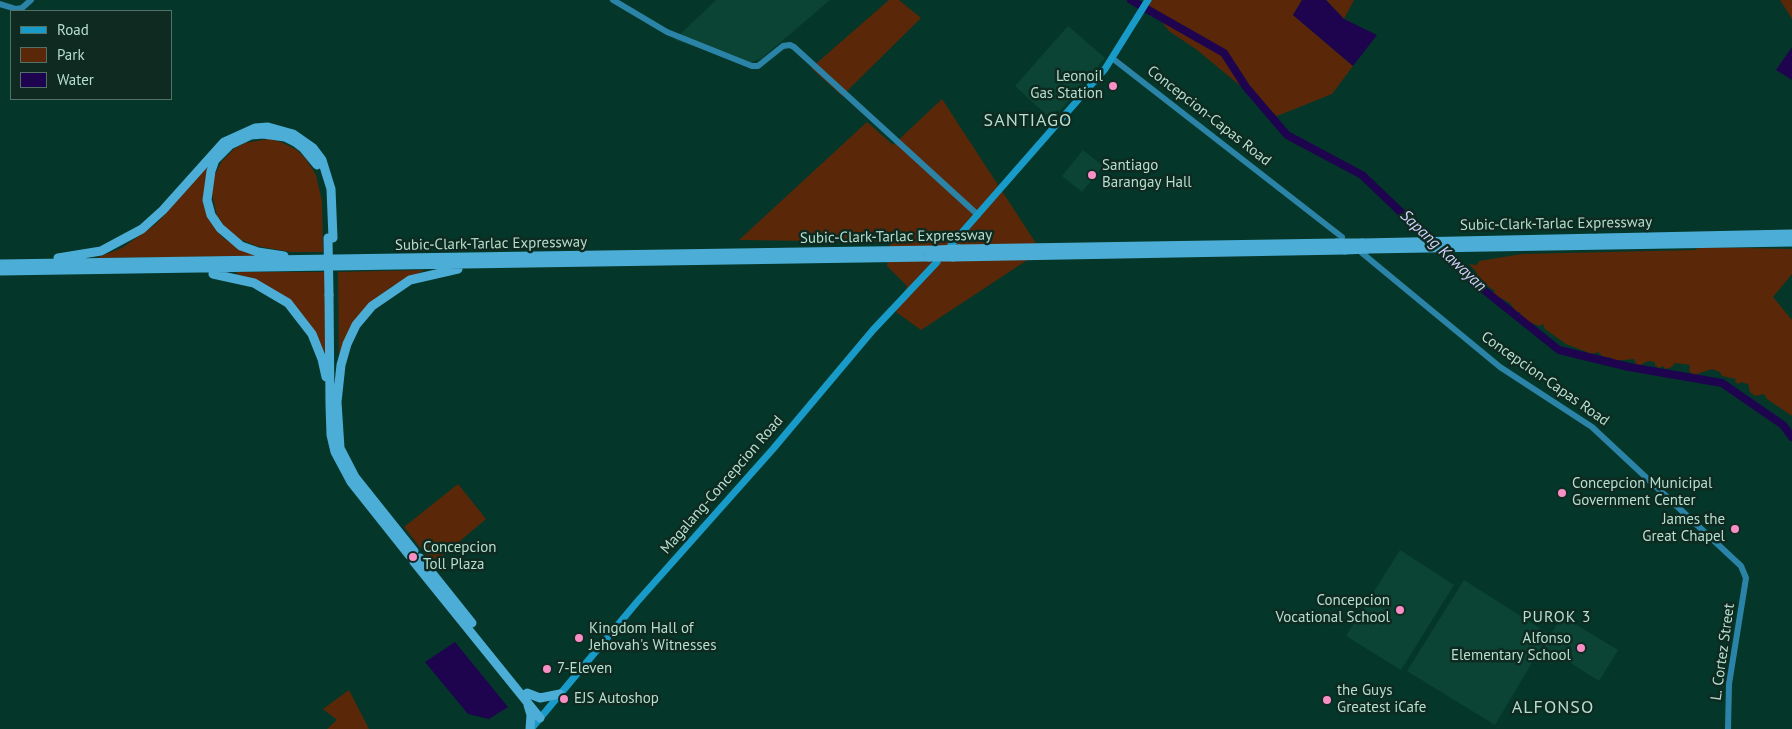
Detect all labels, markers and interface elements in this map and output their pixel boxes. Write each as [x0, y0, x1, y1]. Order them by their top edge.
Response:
legend [10, 10, 172, 100]
text: Road [57, 20, 89, 39]
text: Park [57, 45, 85, 64]
street label: Concepcion-Capas Road [1143, 62, 1275, 170]
place label: Leonoil Gas Station [1030, 68, 1103, 103]
text: Water [57, 70, 94, 89]
marker: Leonoil Gas Station [1107, 80, 1119, 92]
district label: SANTIAGO [983, 110, 1073, 132]
place label: Santiago Barangay Hall [1102, 157, 1192, 192]
marker: Santiago Barangay Hall [1086, 169, 1098, 181]
water label: Sapang Kawayan [1396, 206, 1490, 296]
street label: Subic-Clark-Tarlac Expressway [1460, 213, 1652, 235]
street label: Subic-Clark-Tarlac Expressway [800, 226, 992, 248]
street label: Subic-Clark-Tarlac Expressway [395, 233, 587, 255]
street label: Concepcion-Capas Road [1477, 328, 1613, 430]
street label: Magalang-Concepcion Road [657, 412, 787, 558]
place label: Concepcion Municipal Government Center [1572, 475, 1712, 510]
marker: Concepcion Municipal Government Center [1556, 487, 1568, 499]
place label: James the Great Chapel [1642, 511, 1725, 546]
marker: James the Great Chapel [1729, 523, 1741, 535]
place label: Concepcion Toll Plaza [423, 539, 496, 574]
marker: Concepcion Toll Plaza [407, 551, 419, 563]
place label: Concepcion Vocational School [1276, 592, 1390, 627]
street label: L. Cortez Street [1707, 602, 1739, 702]
marker: Concepcion Vocational School [1394, 604, 1406, 616]
district label: PUROK 3 [1522, 607, 1592, 627]
place label: Kingdom Hall of Jehovah's Witnesses [589, 620, 716, 655]
place label: Alfonso Elementary School [1451, 630, 1571, 665]
marker: Kingdom Hall of Jehovah's Witnesses [573, 632, 585, 644]
marker: Alfonso Elementary School [1575, 642, 1587, 654]
place label: 7-Eleven [557, 660, 612, 678]
marker: 7-Eleven [541, 663, 553, 675]
place label: the Guys Greatest iCafe [1337, 682, 1426, 717]
place label: EJS Autoshop [574, 690, 659, 708]
marker: EJS Autoshop [558, 693, 570, 705]
marker: the Guys Greatest iCafe [1321, 694, 1333, 706]
district label: ALFONSO [1511, 697, 1595, 719]

